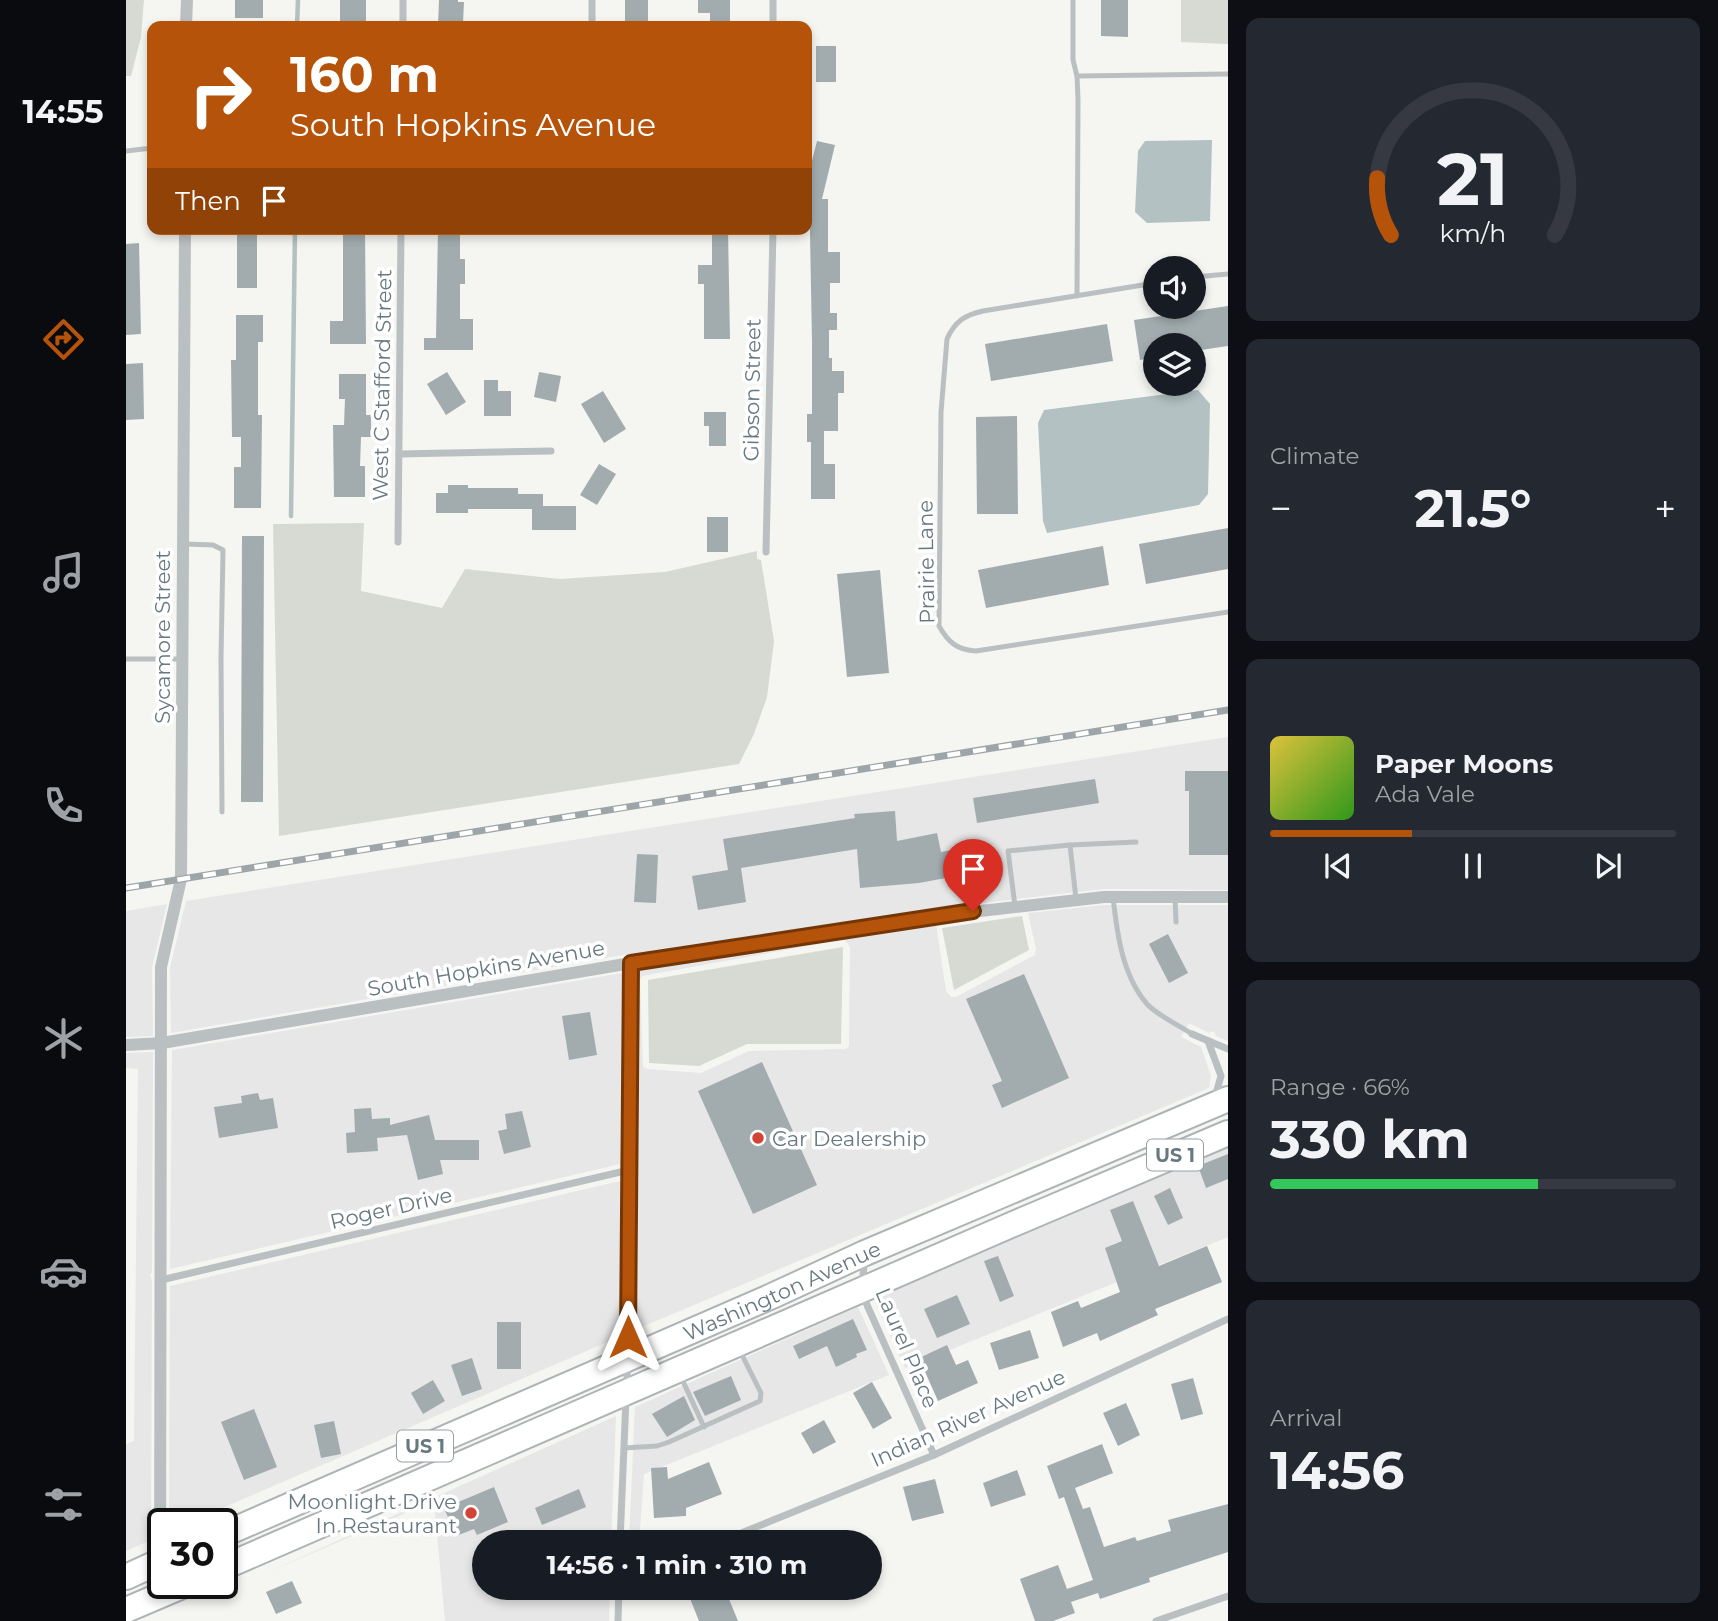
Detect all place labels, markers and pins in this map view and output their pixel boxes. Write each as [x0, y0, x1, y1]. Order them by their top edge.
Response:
pin [943, 839, 1003, 911]
place label: Car Dealership [772, 1126, 926, 1151]
marker: Car Dealership [750, 1130, 766, 1146]
place label: Moonlight Drive In Restaurant [288, 1489, 457, 1538]
marker: Moonlight Drive In Restaurant [463, 1505, 479, 1521]

